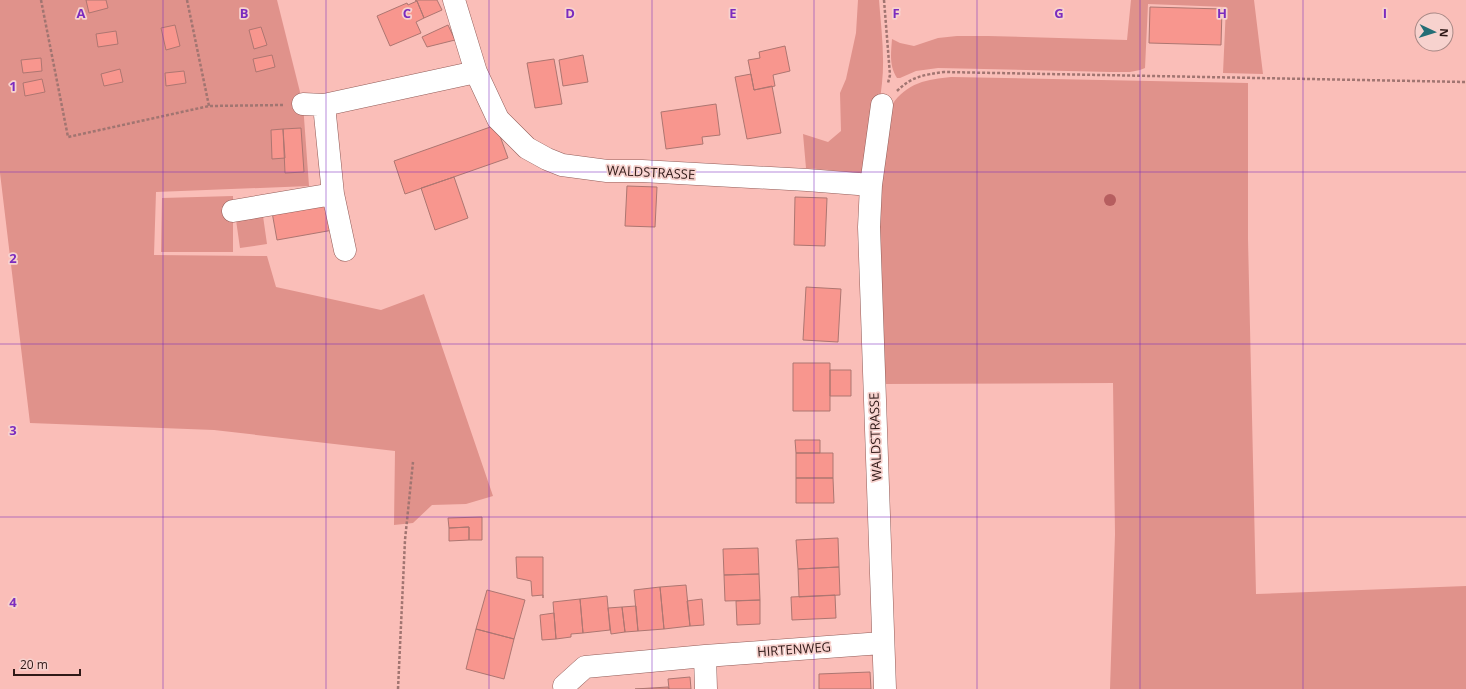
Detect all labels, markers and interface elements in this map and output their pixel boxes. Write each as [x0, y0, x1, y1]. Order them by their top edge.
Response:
text: A [77, 4, 86, 22]
text: B [240, 4, 249, 22]
text: C [403, 4, 411, 22]
text: D [565, 4, 575, 22]
text: E [729, 4, 737, 22]
text: F [892, 4, 900, 22]
text: G [1054, 4, 1064, 22]
text: H [1217, 4, 1227, 22]
text: I [1383, 4, 1387, 22]
north arrow [1414, 12, 1454, 52]
text: N [1437, 28, 1452, 38]
text: 1 [9, 77, 17, 95]
street label: WALDSTRASSE [606, 161, 696, 183]
text: 2 [9, 249, 17, 267]
street label: WALDSTRASSE [864, 392, 886, 482]
text: 3 [9, 421, 17, 439]
text: 4 [9, 593, 17, 611]
street label: HIRTENWEG [756, 637, 832, 661]
scale bar [14, 651, 80, 677]
text: 20 m [20, 656, 48, 673]

